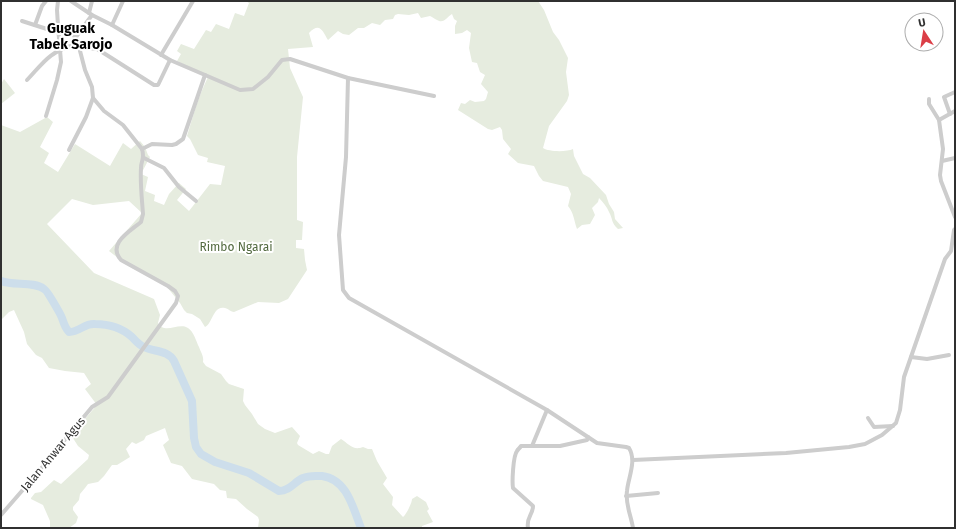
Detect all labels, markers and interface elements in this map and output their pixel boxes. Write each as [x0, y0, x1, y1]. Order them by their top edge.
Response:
north arrow [904, 12, 944, 52]
text: U [917, 16, 927, 30]
district label: Guguak Tabek Sarojo [30, 20, 112, 53]
park label: Rimbo Ngarai [199, 240, 273, 254]
street label: Jalan Anwar Agus [18, 414, 88, 494]

